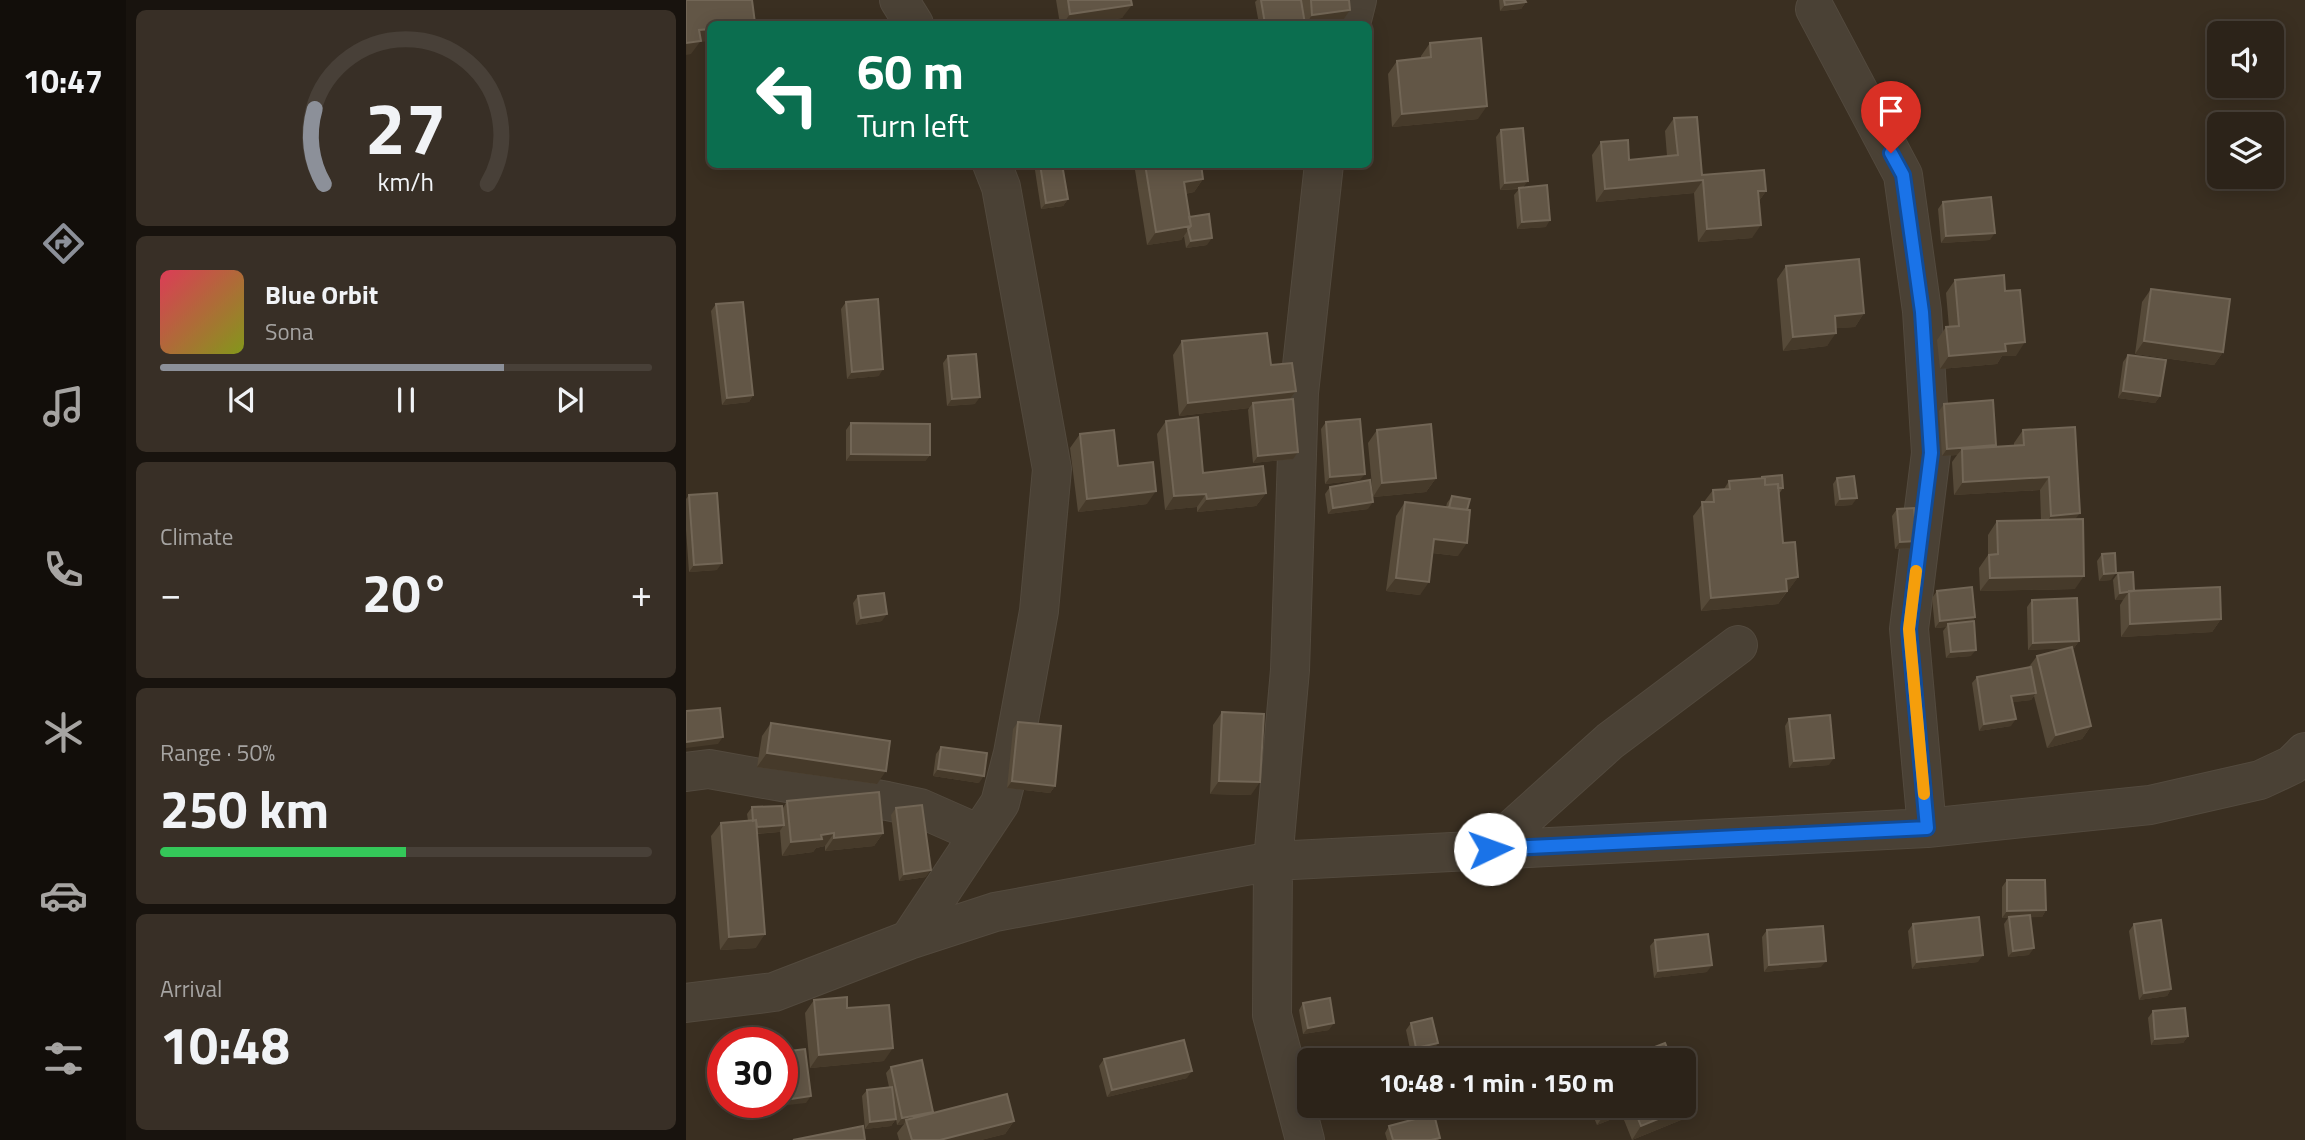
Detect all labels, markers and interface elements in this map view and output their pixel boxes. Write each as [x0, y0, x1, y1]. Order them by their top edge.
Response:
map controls [2207, 21, 2284, 189]
button: sound [2207, 21, 2284, 98]
text: 60 m [857, 33, 964, 108]
icon: left [742, 49, 833, 140]
text: 10:47 [23, 57, 103, 105]
text: 27 [365, 72, 447, 182]
pin [1861, 81, 1921, 153]
icon: arrive [1872, 92, 1910, 130]
text: Turn left [857, 101, 969, 149]
button: layers [2207, 112, 2284, 189]
text: km/h [378, 163, 434, 201]
icon: directions [39, 219, 88, 268]
text: Blue Orbit [265, 275, 378, 314]
text: Sona [265, 314, 313, 349]
icon: previous [223, 381, 261, 419]
icon: pause [387, 381, 425, 419]
icon: next [551, 381, 589, 419]
icon: music [39, 382, 88, 431]
text: Climate [160, 519, 233, 554]
icon: phone [39, 545, 88, 594]
text: 20° [362, 553, 450, 632]
text: − [160, 564, 181, 622]
text: + [631, 564, 652, 622]
icon: climate [39, 708, 88, 757]
text: Range · 50% [160, 735, 275, 770]
text: 250 km [160, 769, 329, 848]
position arrow [1453, 812, 1527, 886]
icon: car [39, 871, 88, 920]
text: Arrival [160, 971, 222, 1006]
text: 10:48 [160, 1005, 290, 1084]
speed limit sign: 30 [707, 1027, 798, 1118]
icon: filters [39, 1034, 88, 1083]
text: 10:48 · 1 min · 150 m [1379, 1063, 1614, 1102]

